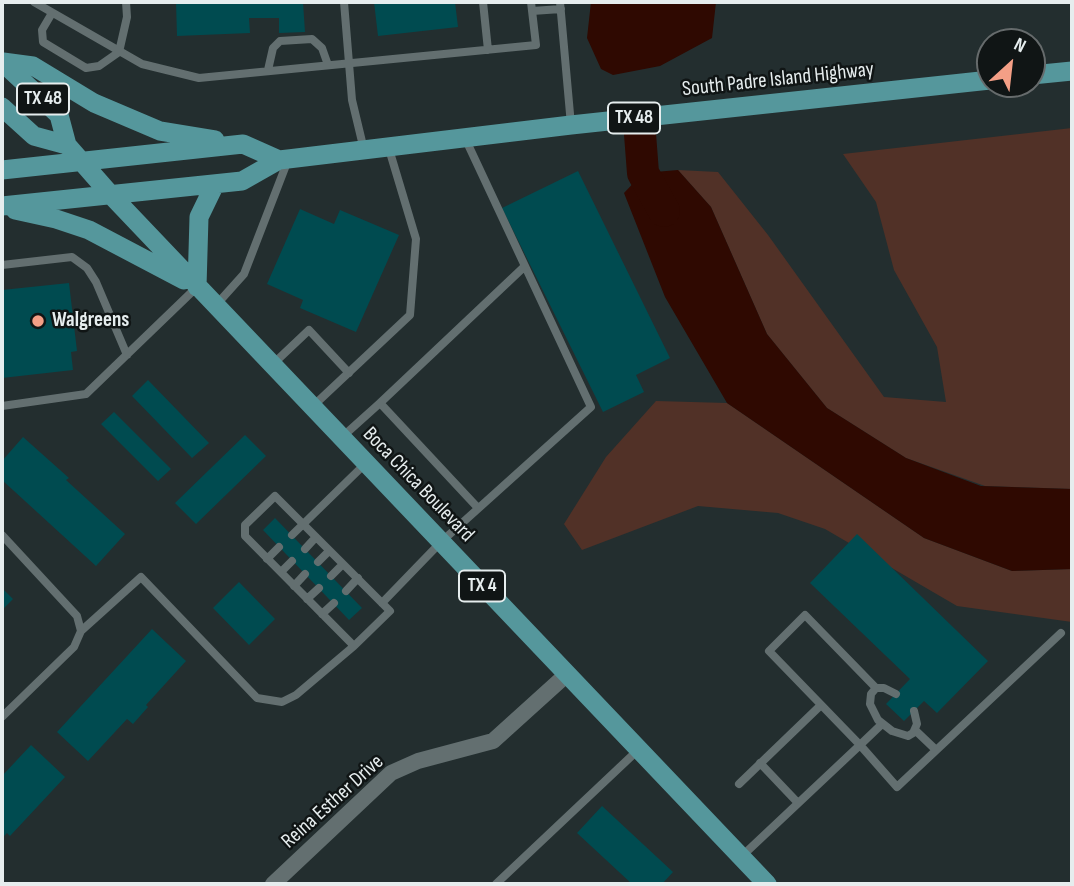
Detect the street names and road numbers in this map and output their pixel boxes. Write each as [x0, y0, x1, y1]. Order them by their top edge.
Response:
street label: South Padre Island Highway [681, 57, 875, 103]
road number: TX 48 [17, 83, 69, 114]
road number: TX 48 [608, 102, 660, 134]
street label: Boca Chica Boulevard [357, 422, 479, 548]
road number: TX 4 [459, 570, 505, 601]
street label: Reina Esther Drive [277, 750, 389, 854]

